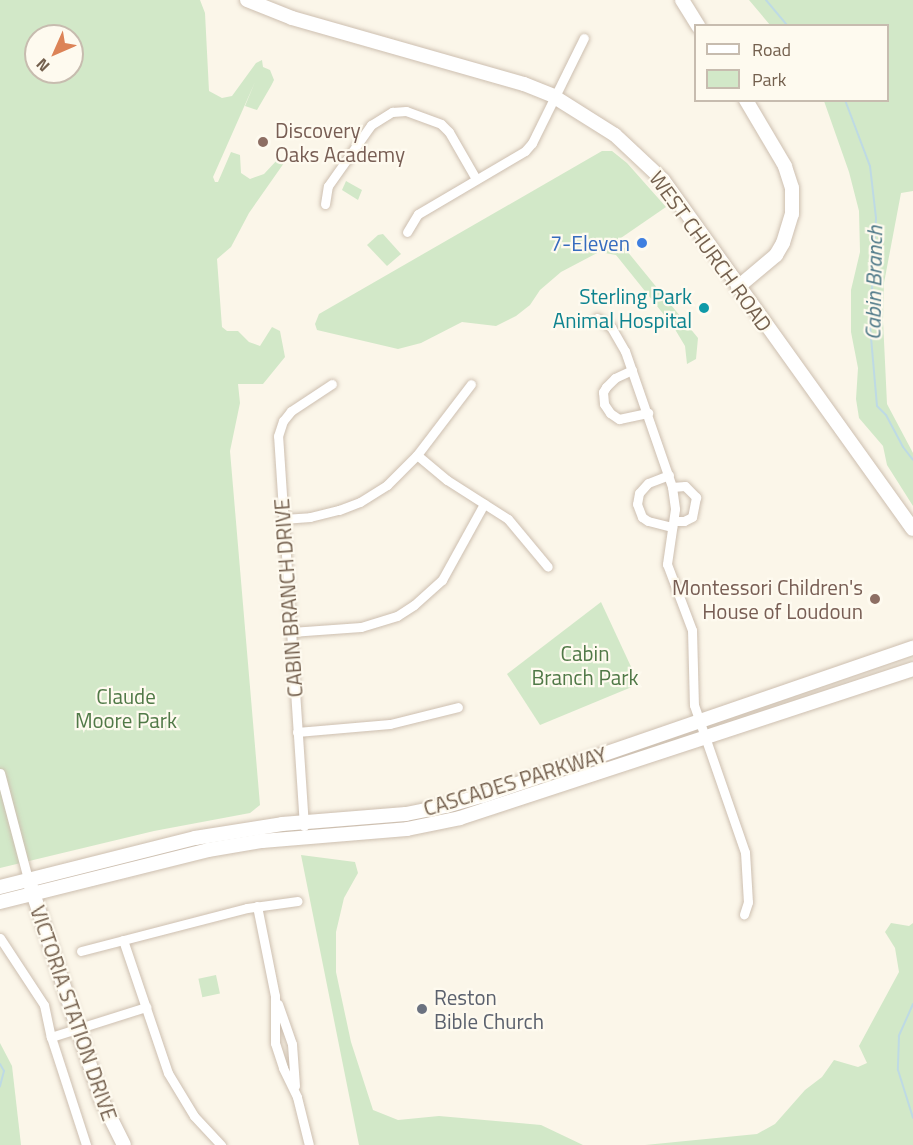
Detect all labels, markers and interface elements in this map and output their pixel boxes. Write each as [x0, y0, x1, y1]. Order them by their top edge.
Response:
north arrow [24, 24, 84, 84]
legend [694, 24, 889, 102]
text: Road [752, 36, 791, 63]
text: N [30, 53, 55, 78]
text: Park [752, 66, 786, 93]
place label: Discovery Oaks Academy [275, 117, 405, 167]
marker: Discovery Oaks Academy [256, 135, 270, 149]
street label: WEST CHURCH ROAD [644, 166, 778, 336]
water label: Cabin Branch [860, 226, 888, 340]
place label: 7-Eleven [550, 230, 630, 256]
marker: 7-Eleven [635, 236, 649, 250]
place label: Sterling Park Animal Hospital [553, 283, 692, 333]
marker: Sterling Park Animal Hospital [697, 301, 711, 315]
street label: CABIN BRANCH DRIVE [268, 498, 308, 698]
place label: Montessori Children's House of Loudoun [672, 574, 863, 624]
marker: Montessori Children's House of Loudoun [868, 592, 882, 606]
park label: Cabin Branch Park [531, 640, 639, 690]
park label: Claude Moore Park [75, 683, 177, 733]
street label: CASCADES PARKWAY [420, 741, 610, 821]
street label: VICTORIA STATION DRIVE [25, 902, 123, 1124]
place label: Reston Bible Church [434, 984, 544, 1034]
marker: Reston Bible Church [415, 1002, 429, 1016]

